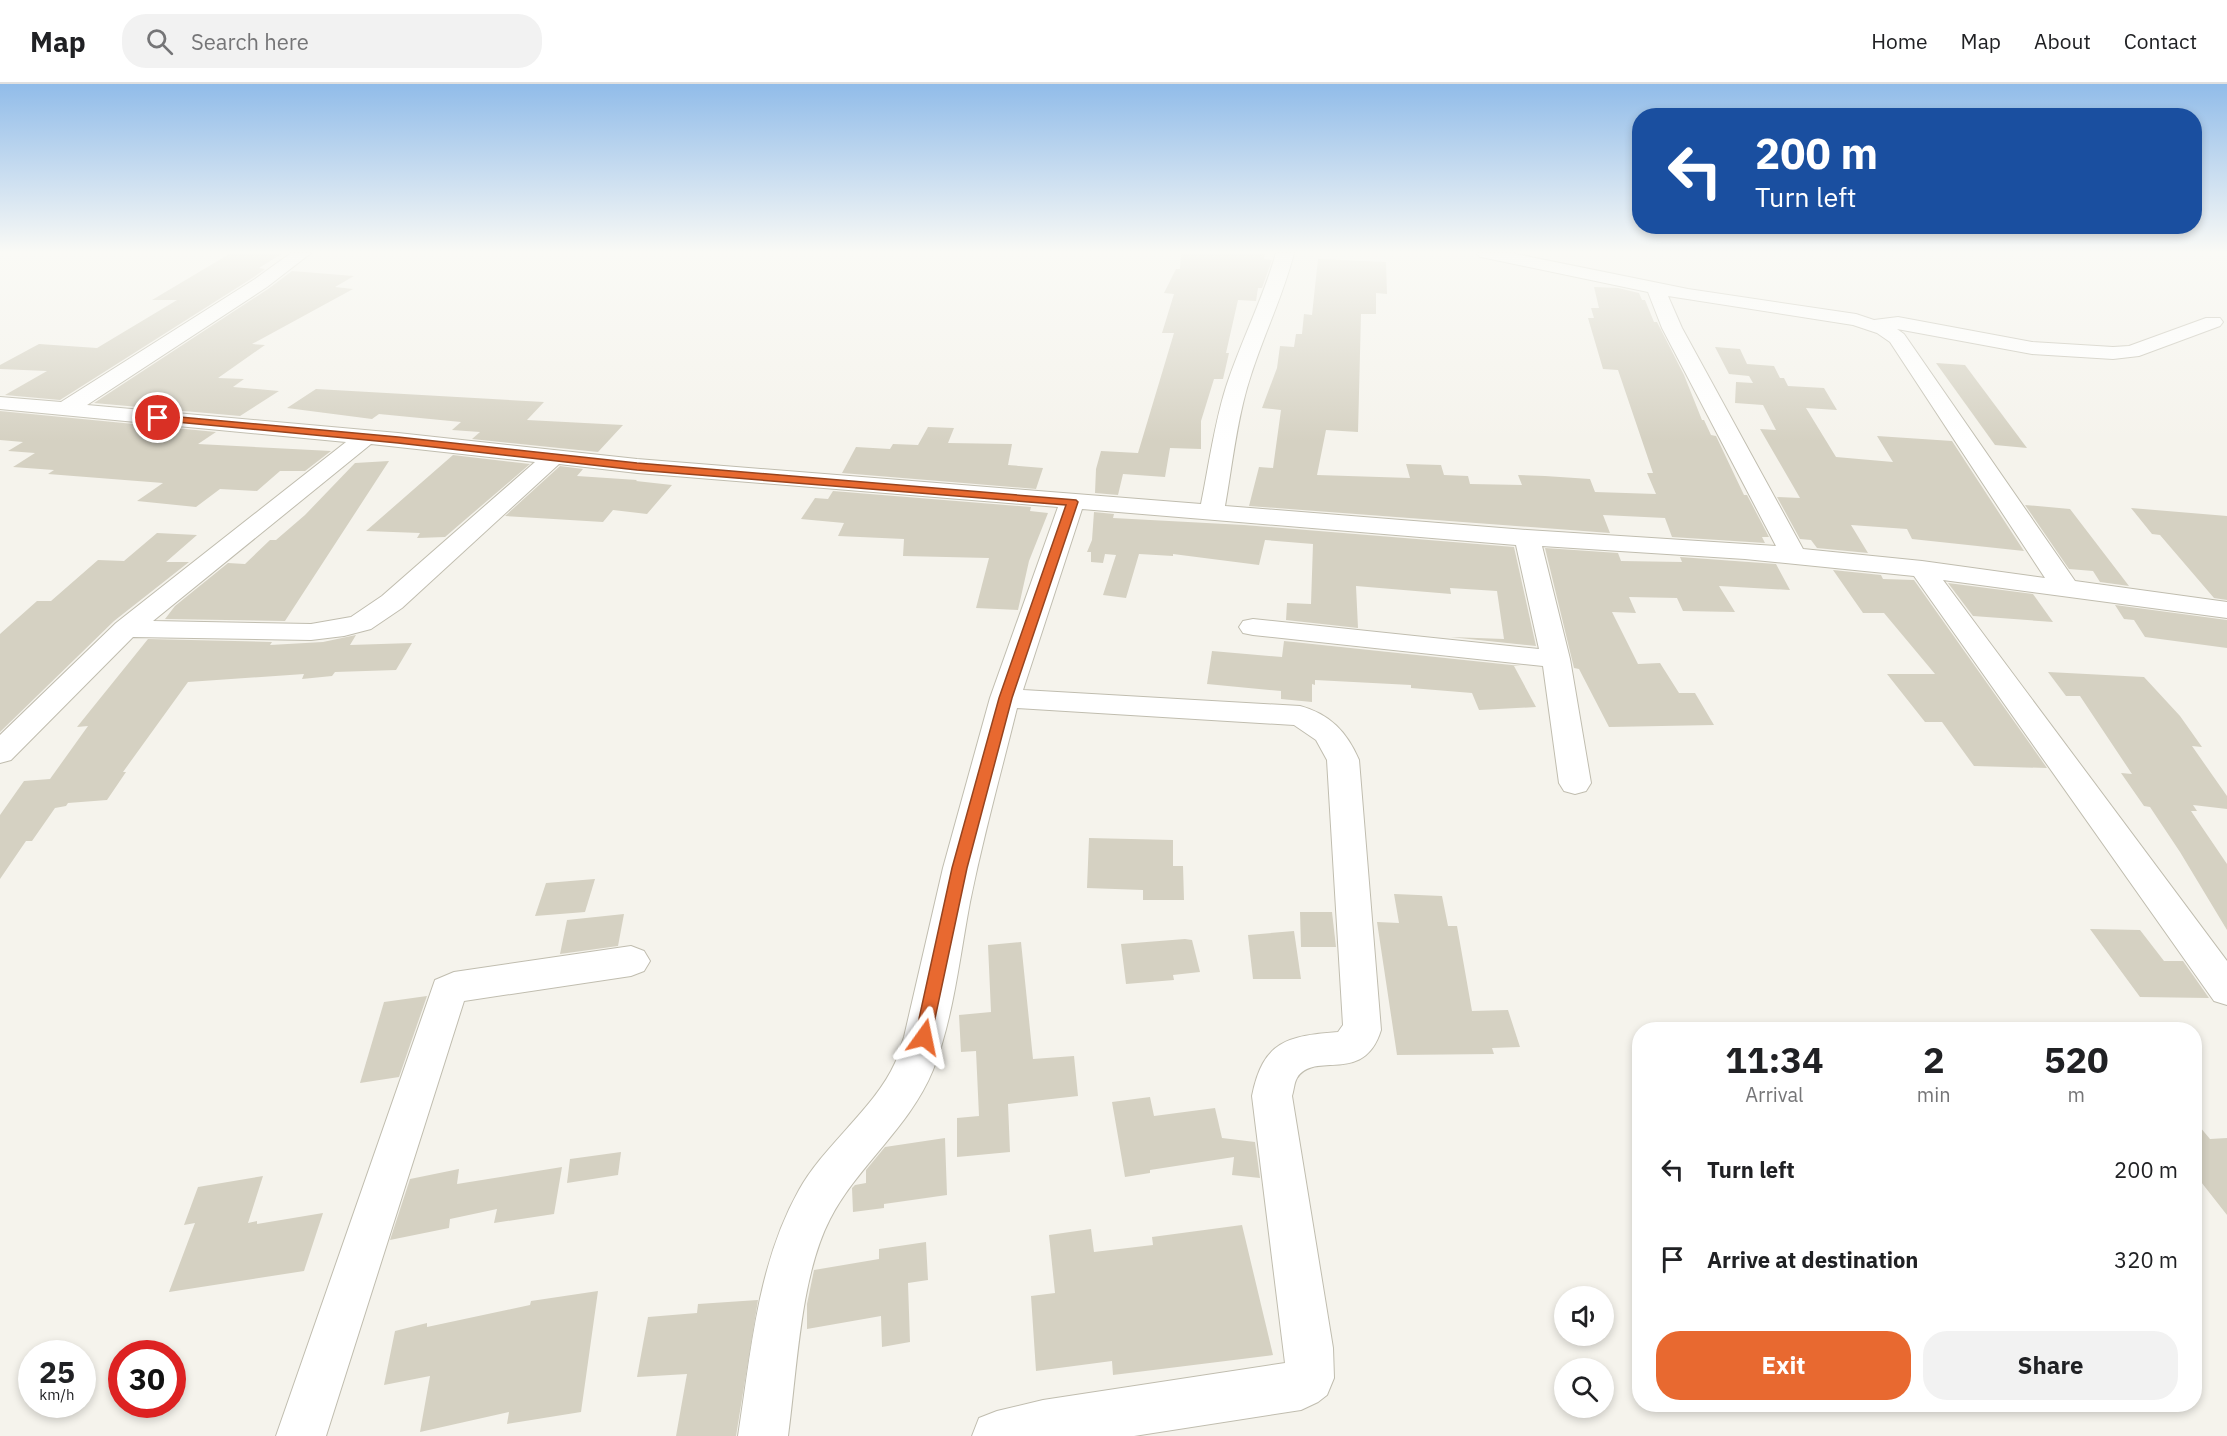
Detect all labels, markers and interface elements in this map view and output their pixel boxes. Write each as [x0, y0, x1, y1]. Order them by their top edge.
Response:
search box [122, 14, 542, 68]
text: Map [30, 23, 86, 60]
icon: search [143, 25, 176, 58]
text: Search here [191, 27, 309, 56]
text: Home [1871, 27, 1928, 55]
text: Map [1961, 27, 2001, 55]
text: About [2034, 27, 2091, 55]
text: Contact [2124, 27, 2197, 55]
text: 200 m [1755, 126, 1878, 181]
icon: left [1656, 132, 1734, 210]
text: Turn left [1755, 179, 1856, 214]
pin [132, 392, 183, 443]
icon: arrive [141, 401, 174, 434]
position arrow [892, 1005, 956, 1069]
text: 11:34 [1725, 1036, 1824, 1083]
text: 2 [1923, 1036, 1945, 1083]
text: 520 [2044, 1036, 2109, 1083]
text: Arrival [1745, 1081, 1804, 1108]
text: min [1917, 1081, 1951, 1108]
text: m [2068, 1081, 2085, 1108]
icon: left [1656, 1153, 1689, 1186]
text: Turn left [1707, 1155, 1795, 1184]
text: 200 m [2114, 1155, 2178, 1184]
icon: arrive [1656, 1243, 1689, 1276]
text: Arrive at destination [1707, 1245, 1918, 1274]
text: 320 m [2114, 1245, 2178, 1274]
map controls [1554, 1286, 1614, 1418]
button: sound [1554, 1286, 1614, 1346]
button: Exit [1656, 1331, 1911, 1400]
button: Share [1923, 1331, 2178, 1400]
speed limit sign: 30 [108, 1340, 186, 1418]
text: 25 [39, 1352, 75, 1391]
button: search [1554, 1358, 1614, 1418]
text: km/h [39, 1385, 75, 1404]

